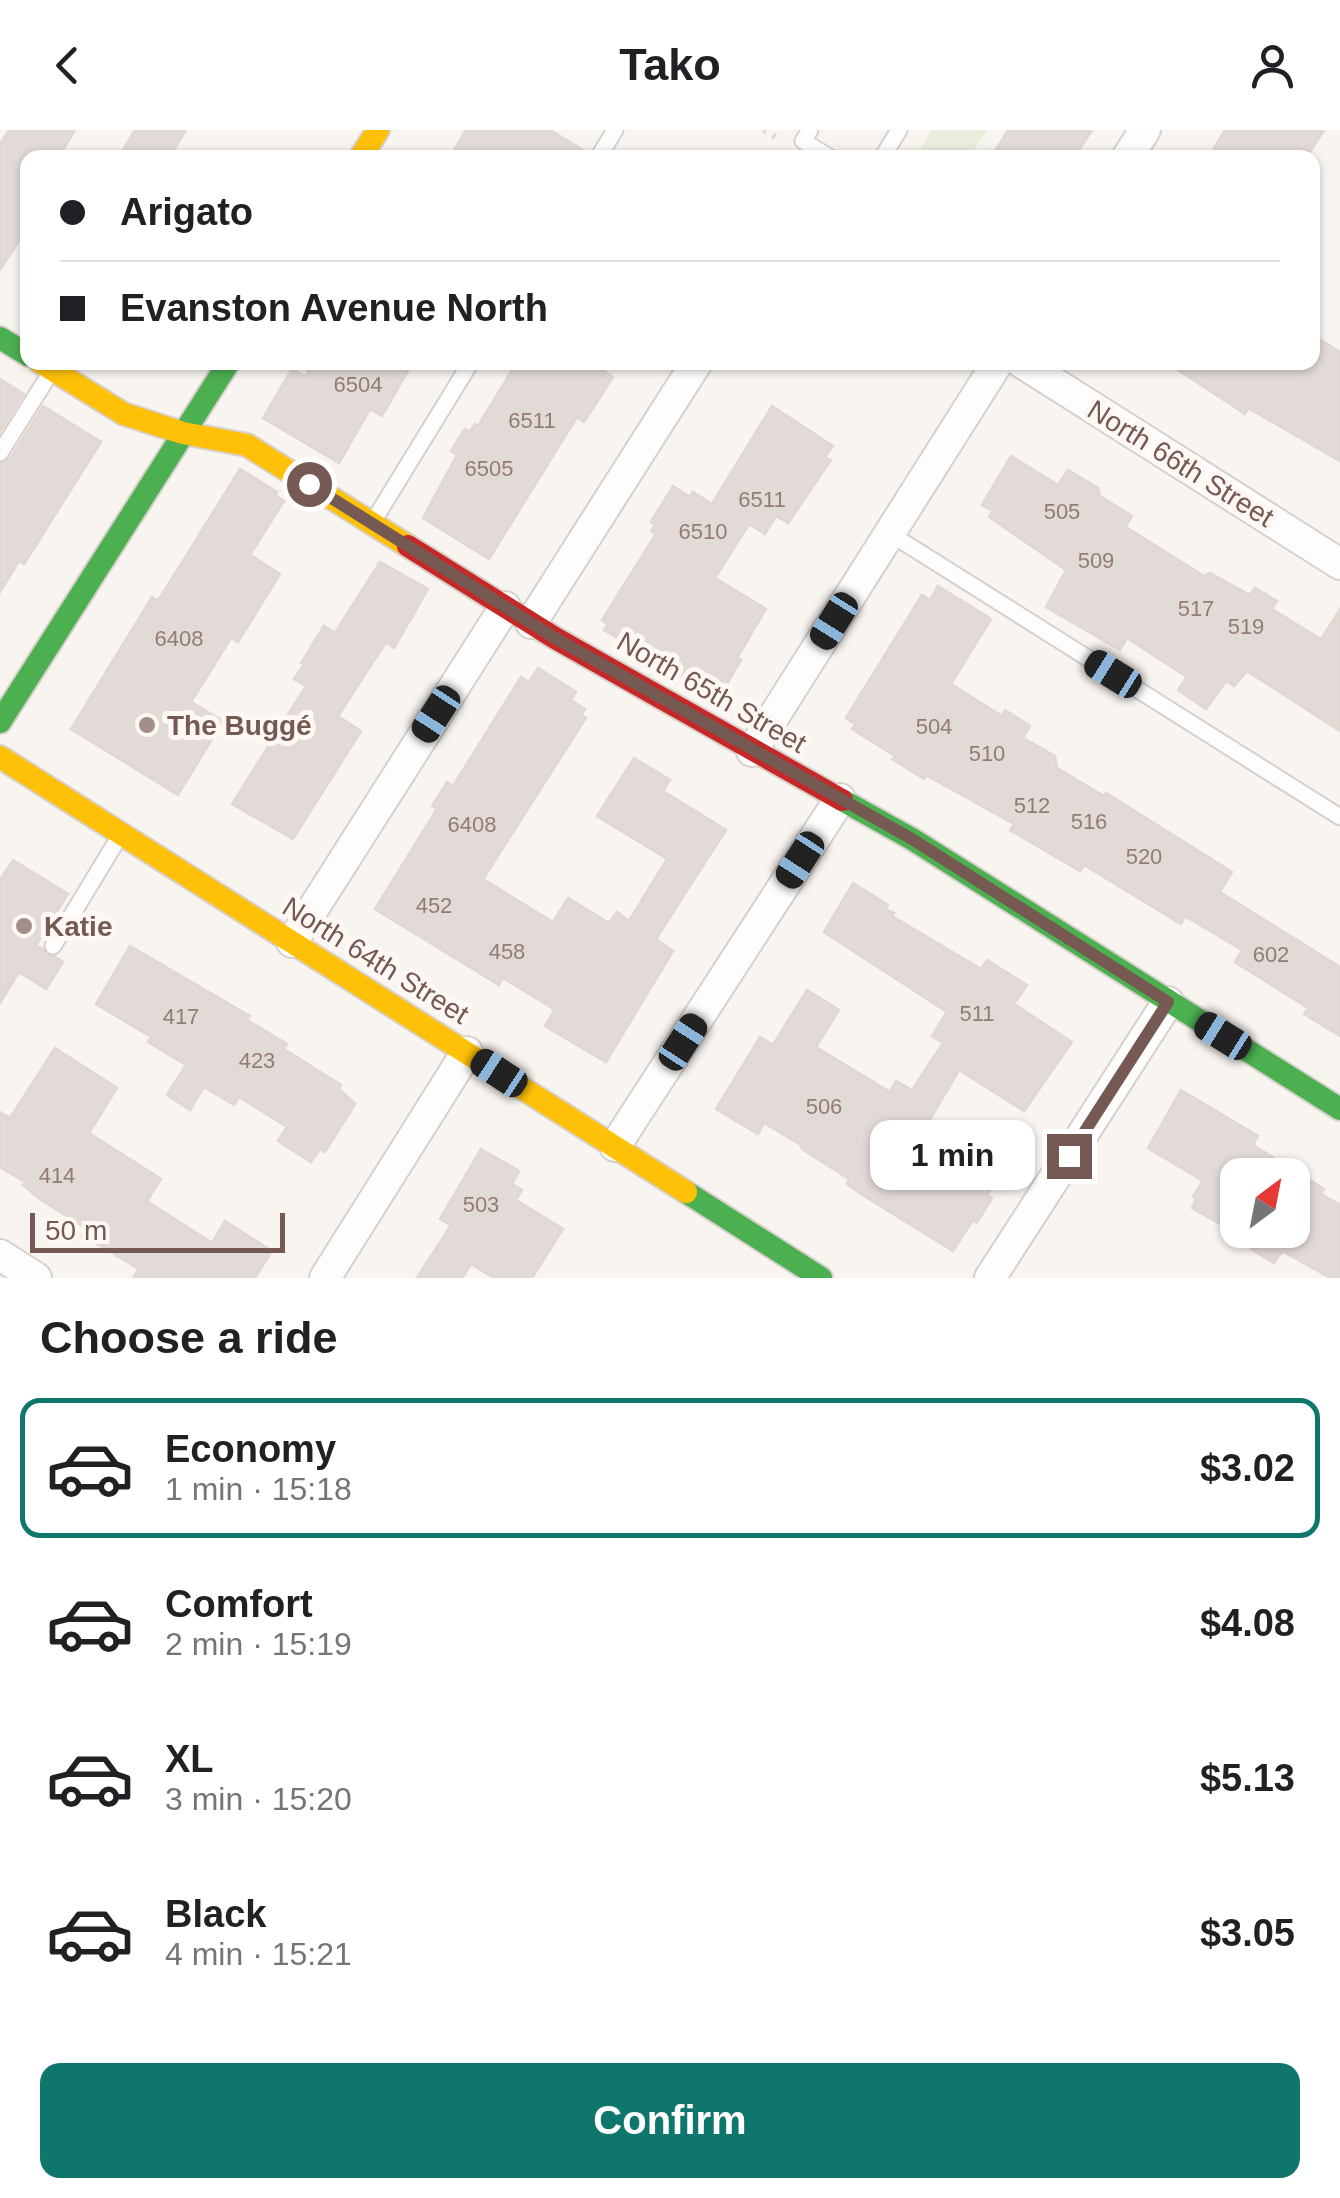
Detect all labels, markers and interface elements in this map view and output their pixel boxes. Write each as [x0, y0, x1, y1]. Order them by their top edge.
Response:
icon: back [40, 38, 95, 93]
icon: person [1245, 38, 1300, 93]
text: Tako [619, 39, 721, 90]
text: Arigato [120, 191, 253, 233]
text: Evanston Avenue North [120, 287, 548, 329]
house number: 6504 [334, 372, 382, 397]
street label: North 66th Street [1082, 394, 1280, 533]
house number: 6511 [508, 408, 556, 433]
house number: 6505 [465, 456, 513, 481]
route start [287, 462, 332, 507]
house number: 6511 [738, 487, 786, 512]
house number: 505 [1044, 499, 1080, 524]
house number: 6510 [679, 519, 727, 544]
house number: 509 [1078, 548, 1114, 573]
car [805, 588, 863, 654]
house number: 517 [1178, 596, 1214, 621]
house number: 519 [1228, 614, 1264, 639]
house number: 6408 [155, 626, 203, 651]
street label: North 65th Street [612, 626, 812, 759]
car [1080, 645, 1146, 703]
car [407, 681, 465, 747]
place label: The Buggé [167, 710, 312, 741]
marker: The Buggé [136, 714, 158, 736]
house number: 504 [916, 714, 952, 739]
house number: 510 [969, 741, 1005, 766]
house number: 512 [1014, 793, 1050, 818]
house number: 516 [1071, 809, 1107, 834]
house number: 6408 [448, 812, 496, 837]
car [771, 827, 829, 893]
house number: 520 [1126, 844, 1162, 869]
street label: North 64th Street [277, 891, 475, 1030]
house number: 452 [416, 893, 452, 918]
place label: Katie [44, 911, 112, 942]
marker: Katie [13, 915, 35, 937]
house number: 458 [489, 939, 525, 964]
house number: 602 [1253, 942, 1289, 967]
house number: 511 [959, 1001, 995, 1026]
house number: 417 [163, 1004, 199, 1029]
car [1190, 1007, 1256, 1065]
car [654, 1009, 712, 1075]
car [466, 1044, 532, 1102]
house number: 423 [239, 1048, 275, 1073]
house number: 506 [806, 1094, 842, 1119]
callout: 1 min [869, 1121, 1034, 1191]
route end [1047, 1134, 1092, 1179]
text: 1 min [911, 1137, 994, 1173]
north arrow [1220, 1158, 1310, 1248]
map controls [1220, 1158, 1310, 1248]
house number: 414 [39, 1163, 75, 1188]
house number: 503 [463, 1192, 499, 1217]
scale bar [30, 1208, 285, 1252]
text: 50 m [45, 1215, 107, 1246]
text: Choose a ride [40, 1312, 338, 1363]
icon: car [45, 1423, 135, 1513]
text: Economy [165, 1428, 336, 1470]
text: $3.02 [1200, 1447, 1295, 1489]
text: 1 min · 15:18 [165, 1471, 352, 1507]
icon: car [45, 1578, 135, 1668]
text: Comfort [165, 1583, 313, 1625]
text: $4.08 [1200, 1602, 1295, 1644]
text: 2 min · 15:19 [165, 1626, 352, 1662]
icon: car [45, 1733, 135, 1823]
text: XL [165, 1738, 214, 1780]
text: $5.13 [1200, 1757, 1295, 1799]
text: 3 min · 15:20 [165, 1781, 352, 1817]
icon: car [45, 1888, 135, 1978]
text: Black [165, 1893, 266, 1935]
text: $3.05 [1200, 1912, 1295, 1954]
text: 4 min · 15:21 [165, 1936, 352, 1972]
button: Confirm [40, 2063, 1300, 2178]

